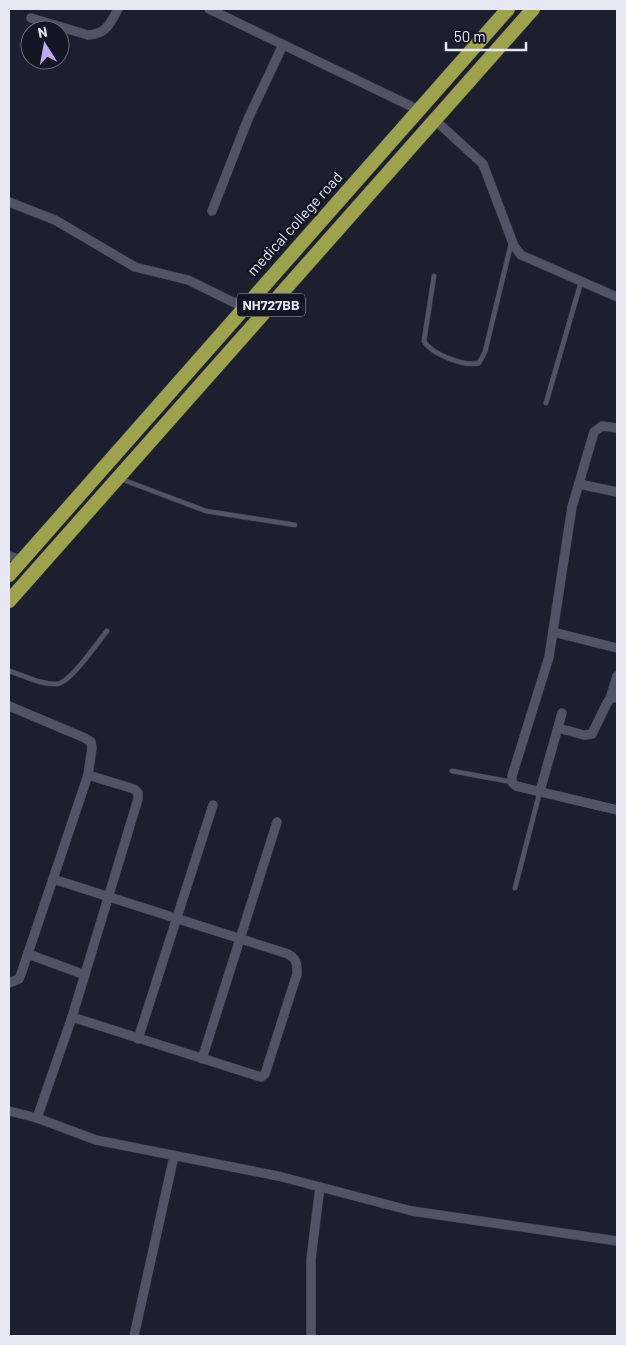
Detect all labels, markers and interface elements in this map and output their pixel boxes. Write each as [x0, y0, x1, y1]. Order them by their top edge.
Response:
north arrow [20, 20, 70, 70]
scale bar [446, 20, 526, 52]
text: N [36, 23, 49, 41]
text: 50 m [454, 27, 486, 45]
street label: medical college road [243, 168, 346, 279]
road number: NH727BB [237, 294, 305, 316]

